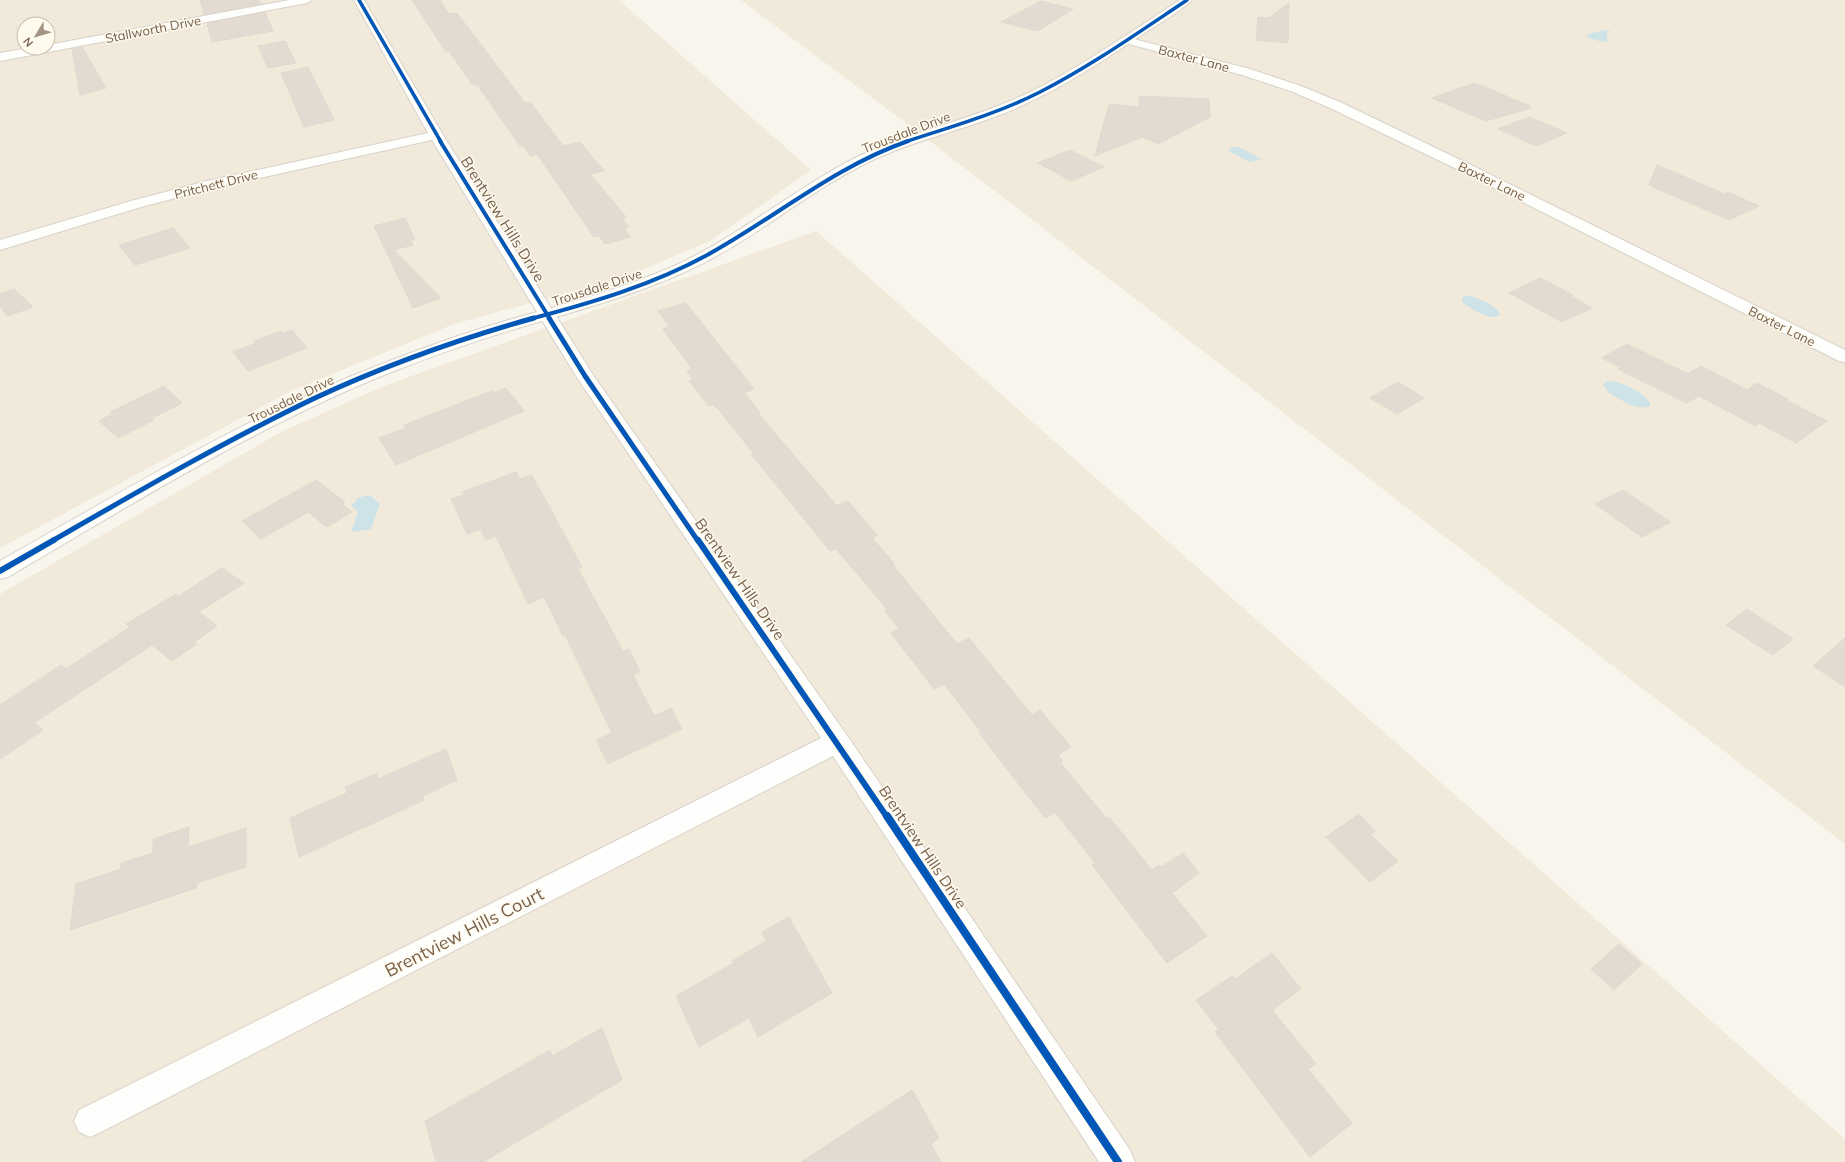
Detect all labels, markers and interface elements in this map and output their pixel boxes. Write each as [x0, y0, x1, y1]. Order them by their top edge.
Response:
street label: Stallworth Drive [104, 12, 202, 46]
north arrow [16, 16, 56, 56]
text: N [20, 35, 36, 50]
street label: Baxter Lane [1157, 41, 1231, 75]
street label: Trousdale Drive [860, 108, 952, 156]
street label: Brentview Hills Drive [457, 153, 549, 285]
street label: Baxter Lane [1456, 158, 1528, 204]
street label: Pritchett Drive [173, 166, 259, 202]
street label: Trousdale Drive [550, 265, 644, 309]
street label: Baxter Lane [1746, 302, 1818, 350]
street label: Trousdale Drive [246, 371, 336, 427]
street label: Brentview Hills Drive [691, 514, 789, 644]
street label: Brentview Hills Drive [875, 782, 971, 912]
street label: Brentview Hills Court [381, 882, 547, 982]

